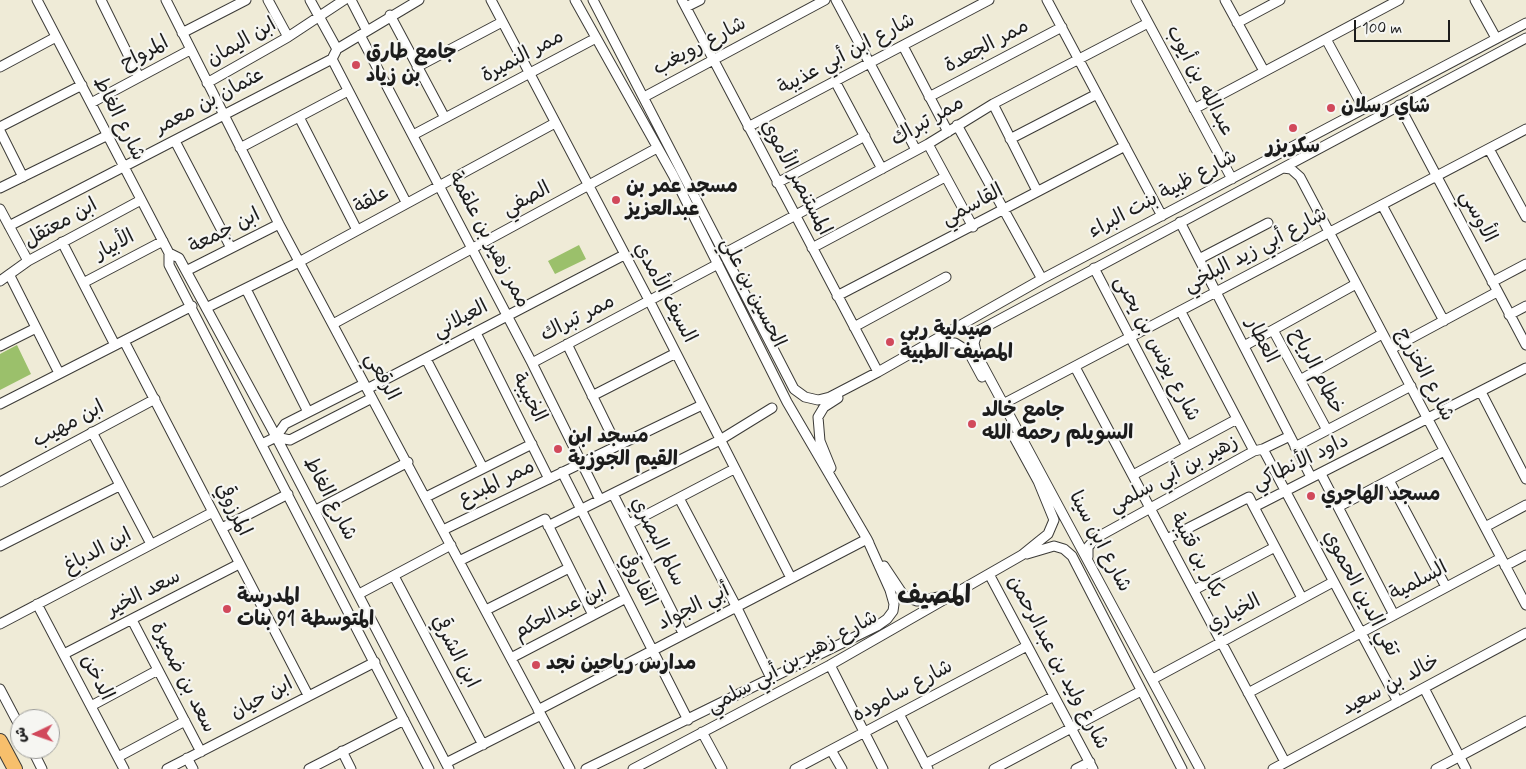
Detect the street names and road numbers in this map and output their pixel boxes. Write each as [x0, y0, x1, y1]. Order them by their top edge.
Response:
street label: شارع ابن أبي عذيبة [774, 9, 920, 101]
street label: شارع رويغب [649, 12, 751, 82]
street label: ابن اليمان [203, 13, 281, 73]
street label: ممر الجعدة [941, 15, 1033, 79]
street label: عبدالله بن أيوب [1160, 22, 1238, 140]
street label: ممر النميرة [478, 25, 568, 89]
street label: المرواح [117, 31, 173, 77]
street label: عثمان بن معمر [152, 63, 268, 141]
street label: شارع الغاط [87, 73, 149, 165]
street label: ممر تبراك [887, 92, 969, 152]
street label: المستنصر الأموي [754, 116, 836, 240]
street label: شارع ظبية بنت البراء [1085, 146, 1241, 244]
street label: ممر زهير بن علقمة [442, 168, 534, 312]
street label: الصفي [499, 177, 555, 223]
street label: القاسمي [938, 180, 1008, 232]
street label: علقة [350, 181, 394, 221]
street label: الأوسي [1453, 187, 1501, 247]
street label: ابن معتقل [20, 194, 102, 254]
street label: شارع أبي زيد البلخي [1180, 203, 1332, 299]
street label: ابن جمعة [185, 204, 265, 260]
street label: الأبيار [91, 226, 139, 266]
street label: الحسين بن علي [714, 234, 790, 352]
street label: السيف الأمدي [627, 239, 701, 347]
street label: شارع يونس بن يحىى [1108, 272, 1204, 426]
street label: ممر تبراك [537, 290, 619, 348]
street label: العيلاني [429, 296, 493, 344]
street label: العطار [1240, 314, 1282, 368]
street label: شارع الخزرج [1389, 324, 1459, 426]
street label: خطام الرياح [1283, 325, 1349, 419]
street label: الرقعي [358, 349, 404, 405]
street label: الخبيبة [505, 369, 551, 427]
street label: ابن مهيب [29, 396, 109, 454]
street label: داود الأنطاكي [1249, 429, 1353, 497]
street label: زهير بن أبي سلمي [1105, 431, 1243, 519]
street label: شارع الغاط [297, 453, 361, 545]
street label: ممر المبدع [455, 455, 539, 513]
street label: المرزوقي [208, 479, 256, 541]
street label: شارع ابن سينا [1062, 487, 1136, 597]
street label: سالم البصري [624, 493, 690, 591]
street label: بكار بن قتيبة [1164, 509, 1228, 603]
street label: ابن الدباغ [60, 524, 136, 580]
street label: تقي الدين الحموي [1317, 527, 1403, 661]
street label: الفاروقي [613, 549, 661, 611]
street label: السلمية [1386, 557, 1452, 607]
street label: سعد الخير [103, 565, 185, 623]
street label: شارع وليد بن عبدالرحمن [1001, 572, 1113, 754]
street label: ابن عبدالحكم [510, 578, 612, 646]
street label: أبي الجواد [654, 580, 734, 636]
street label: الخياري [1203, 590, 1265, 638]
street label: شارع زهير بن أبي سلمي [703, 606, 883, 720]
street label: ابن الشرقي [425, 611, 483, 693]
street label: سعد بن ضميرة [144, 619, 220, 737]
street label: خالد بن سعيد [1338, 650, 1444, 722]
street label: الدخن [74, 651, 118, 705]
street label: شارع ساموده [849, 655, 957, 729]
street label: ابن حيان [227, 673, 297, 725]

